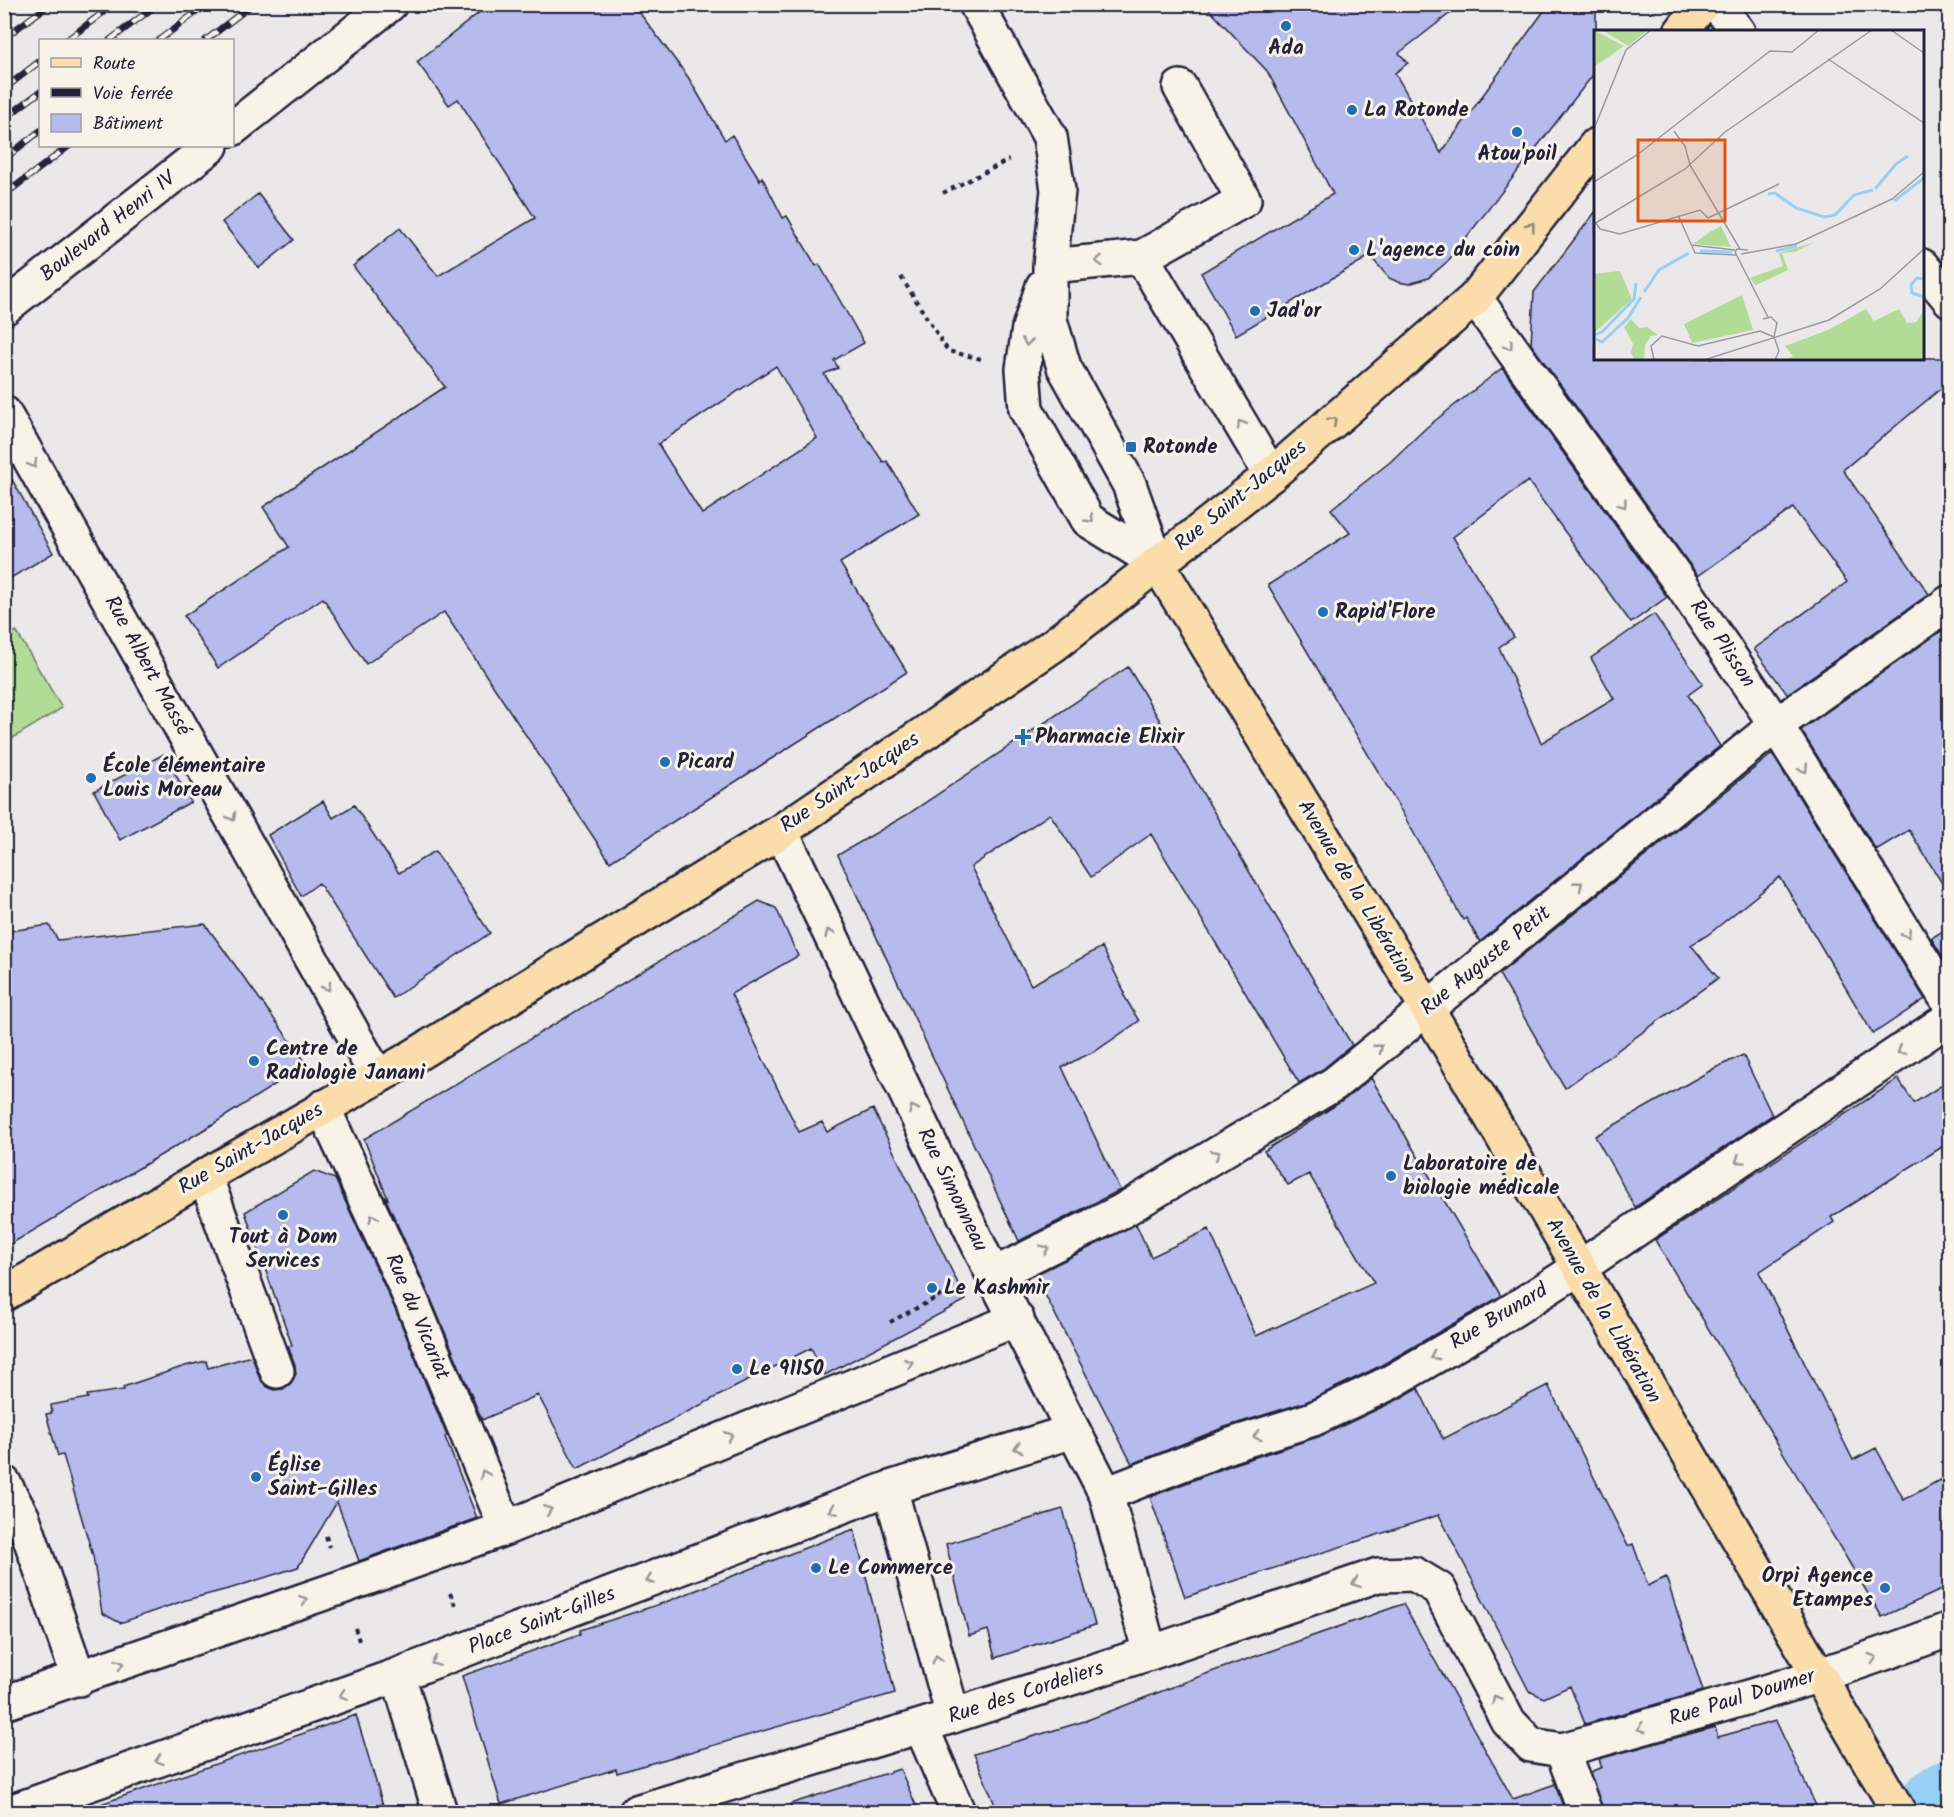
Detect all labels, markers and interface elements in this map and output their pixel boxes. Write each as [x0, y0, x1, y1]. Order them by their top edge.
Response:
marker: Ada [1279, 19, 1293, 33]
inset map [1594, 30, 1924, 360]
place label: Ada [1268, 32, 1304, 65]
legend [39, 39, 234, 147]
text: Route [93, 50, 135, 79]
text: Voie ferrée [93, 80, 173, 109]
place label: La Rotonde [1364, 94, 1469, 127]
marker: La Rotonde [1345, 103, 1359, 117]
text: Bâtiment [93, 110, 164, 139]
marker: Atou'poil [1510, 125, 1524, 139]
place label: Atou'poil [1477, 138, 1557, 171]
street label: Boulevard Henri IV [33, 162, 185, 291]
one-way arrow [1524, 222, 1535, 233]
place label: L'agence du coin [1366, 234, 1520, 267]
marker: L'agence du coin [1347, 243, 1361, 257]
one-way arrow [1095, 254, 1104, 267]
place label: Jad'or [1267, 295, 1322, 328]
marker: Jad'or [1248, 304, 1262, 318]
one-way arrow [1021, 337, 1033, 346]
one-way arrow [1502, 339, 1513, 350]
one-way arrow [1326, 417, 1337, 428]
one-way arrow [1236, 420, 1248, 430]
place label: Rotonde [1143, 431, 1217, 464]
street label: Rue Saint-Jacques [1167, 432, 1315, 560]
marker: Rotonde [1124, 440, 1138, 454]
one-way arrow [26, 457, 37, 468]
one-way arrow [1616, 497, 1627, 508]
one-way arrow [1083, 512, 1094, 522]
street label: Rue Albert Massé [95, 590, 200, 743]
street label: Rue Plisson [1680, 593, 1764, 695]
place label: Rapid'Flore [1335, 596, 1435, 629]
marker: Rapid'Flore [1316, 605, 1330, 619]
place label: Pharmacie Elixir [1035, 721, 1186, 754]
street label: Rue Saint-Jacques [773, 724, 927, 842]
marker: Pharmacie Elixir [1016, 730, 1030, 744]
place label: Picard [677, 746, 735, 779]
place label: École élémentaire Louis Moreau [103, 750, 266, 807]
marker: Picard [658, 755, 672, 769]
one-way arrow [1797, 763, 1809, 773]
marker: École élémentaire Louis Moreau [84, 771, 98, 785]
street label: Avenue de la Libération [1288, 794, 1424, 990]
one-way arrow [224, 810, 236, 821]
one-way arrow [1572, 881, 1583, 892]
street label: Rue Auguste Petit [1413, 897, 1559, 1024]
one-way arrow [825, 928, 836, 939]
one-way arrow [1899, 928, 1911, 938]
one-way arrow [320, 980, 331, 991]
place label: Centre de Radiologie Janani [266, 1033, 426, 1090]
one-way arrow [1372, 1044, 1383, 1055]
one-way arrow [1897, 1044, 1908, 1055]
marker: Centre de Radiologie Janani [247, 1054, 261, 1068]
street label: Rue Saint-Jacques [172, 1094, 330, 1204]
one-way arrow [909, 1104, 921, 1115]
street label: Rue Simonneau [908, 1122, 996, 1258]
place label: Laboratoire de biologie médicale [1403, 1148, 1559, 1205]
one-way arrow [1210, 1150, 1220, 1162]
one-way arrow [1735, 1153, 1746, 1164]
marker: Laboratoire de biologie médicale [1384, 1169, 1398, 1183]
marker: Tout à Dom Services [276, 1208, 290, 1222]
street label: Avenue de la Libération [1536, 1212, 1670, 1410]
one-way arrow [369, 1213, 381, 1224]
place label: Tout à Dom Services [229, 1221, 337, 1278]
one-way arrow [1039, 1245, 1050, 1256]
street label: Rue du Vicariat [376, 1249, 459, 1386]
place label: Le Kashmir [944, 1272, 1050, 1305]
street label: Rue Brunard [1444, 1274, 1555, 1359]
marker: Le Kashmir [925, 1281, 939, 1295]
one-way arrow [1430, 1349, 1440, 1361]
place label: Le 91150 [749, 1353, 824, 1386]
one-way arrow [903, 1358, 914, 1370]
marker: Le 91150 [730, 1362, 744, 1376]
one-way arrow [1252, 1429, 1263, 1441]
one-way arrow [723, 1431, 734, 1443]
one-way arrow [1013, 1441, 1024, 1454]
place label: Église Saint-Gilles [268, 1449, 377, 1506]
one-way arrow [479, 1469, 491, 1480]
marker: Église Saint-Gilles [249, 1470, 263, 1484]
one-way arrow [828, 1503, 839, 1516]
one-way arrow [542, 1505, 553, 1517]
place label: Le Commerce [828, 1552, 953, 1585]
place label: Orpi Agence Etampes [1762, 1560, 1873, 1617]
marker: Le Commerce [809, 1561, 823, 1575]
one-way arrow [646, 1572, 656, 1585]
one-way arrow [1352, 1575, 1362, 1588]
street label: Place Saint-Gilles [464, 1578, 620, 1664]
marker: Orpi Agence Etampes [1878, 1581, 1892, 1595]
one-way arrow [298, 1595, 309, 1608]
street label: Rue des Cordeliers [944, 1652, 1108, 1734]
one-way arrow [1867, 1653, 1878, 1665]
one-way arrow [430, 1654, 441, 1667]
one-way arrow [932, 1654, 944, 1665]
one-way arrow [114, 1659, 125, 1672]
street label: Rue Paul Doumer [1665, 1660, 1820, 1736]
one-way arrow [338, 1688, 349, 1701]
one-way arrow [1492, 1694, 1503, 1705]
one-way arrow [1636, 1721, 1647, 1733]
one-way arrow [154, 1753, 165, 1766]

